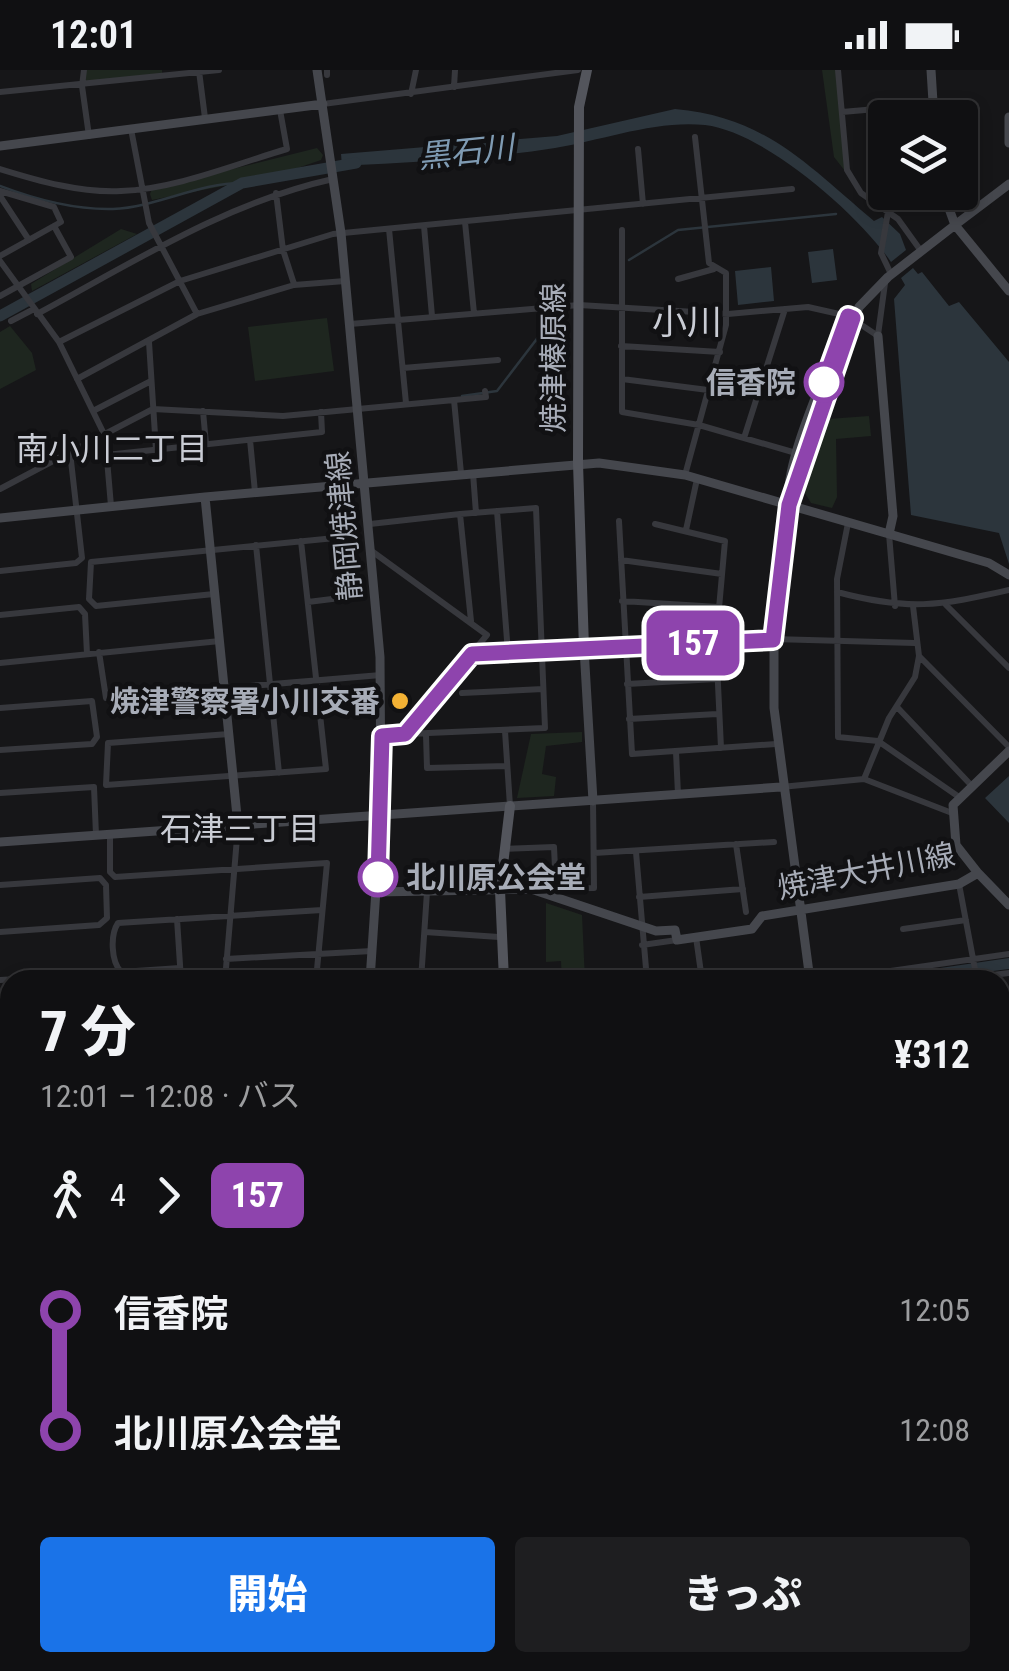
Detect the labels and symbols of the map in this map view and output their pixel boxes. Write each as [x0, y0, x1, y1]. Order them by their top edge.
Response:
water label: 黒石川 [416, 128, 519, 176]
street label: 焼津榛原線 [536, 283, 571, 433]
district label: 小川 [652, 302, 722, 343]
marker: 信香院 [805, 363, 843, 401]
place label: 信香院 [706, 365, 796, 400]
district label: 南小川二丁目 [16, 430, 208, 468]
street label: 静岡焼津線 [320, 450, 368, 602]
line badge: 157 [636, 610, 750, 676]
place label: 焼津警察署小川交番 [110, 684, 380, 719]
marker: 焼津警察署小川交番 [389, 690, 411, 712]
district label: 石津三丁目 [160, 810, 320, 848]
street label: 焼津大井川線 [774, 837, 958, 905]
marker: 北川原公会堂 [359, 858, 397, 896]
place label: 北川原公会堂 [406, 860, 586, 895]

